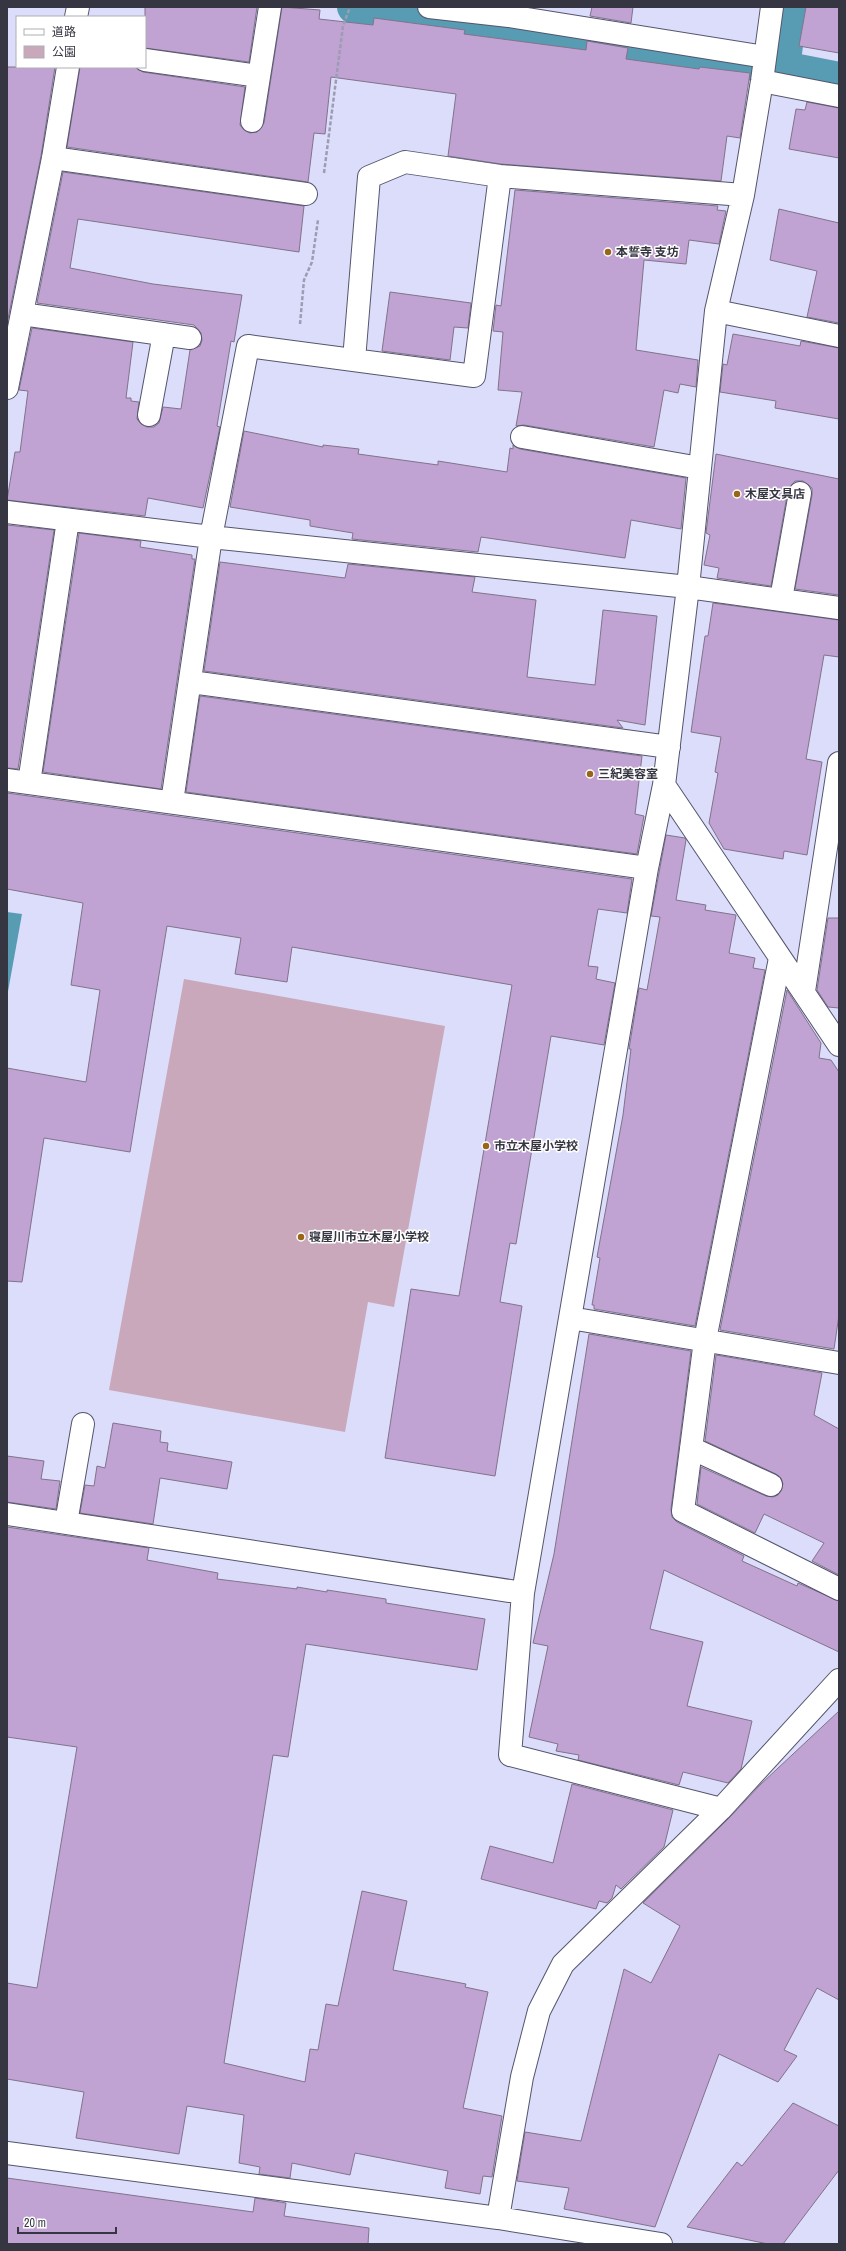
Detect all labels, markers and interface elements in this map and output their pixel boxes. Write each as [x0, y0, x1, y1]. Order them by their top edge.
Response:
legend [16, 16, 146, 68]
text: 道路 [52, 24, 76, 40]
text: 公園 [52, 44, 76, 60]
place label: 本誓寺 支坊 [616, 244, 679, 260]
marker: 本誓寺 支坊 [603, 247, 613, 257]
place label: 木屋文具店 [745, 486, 805, 502]
marker: 木屋文具店 [732, 489, 742, 499]
place label: 三紀美容室 [598, 766, 658, 782]
marker: 三紀美容室 [585, 769, 595, 779]
place label: 市立木屋小学校 [494, 1138, 578, 1154]
marker: 市立木屋小学校 [481, 1141, 491, 1151]
place label: 寝屋川市立木屋小学校 [309, 1229, 429, 1245]
marker: 寝屋川市立木屋小学校 [296, 1232, 306, 1242]
scale bar [18, 2209, 116, 2235]
text: 20 m [24, 2215, 46, 2231]

